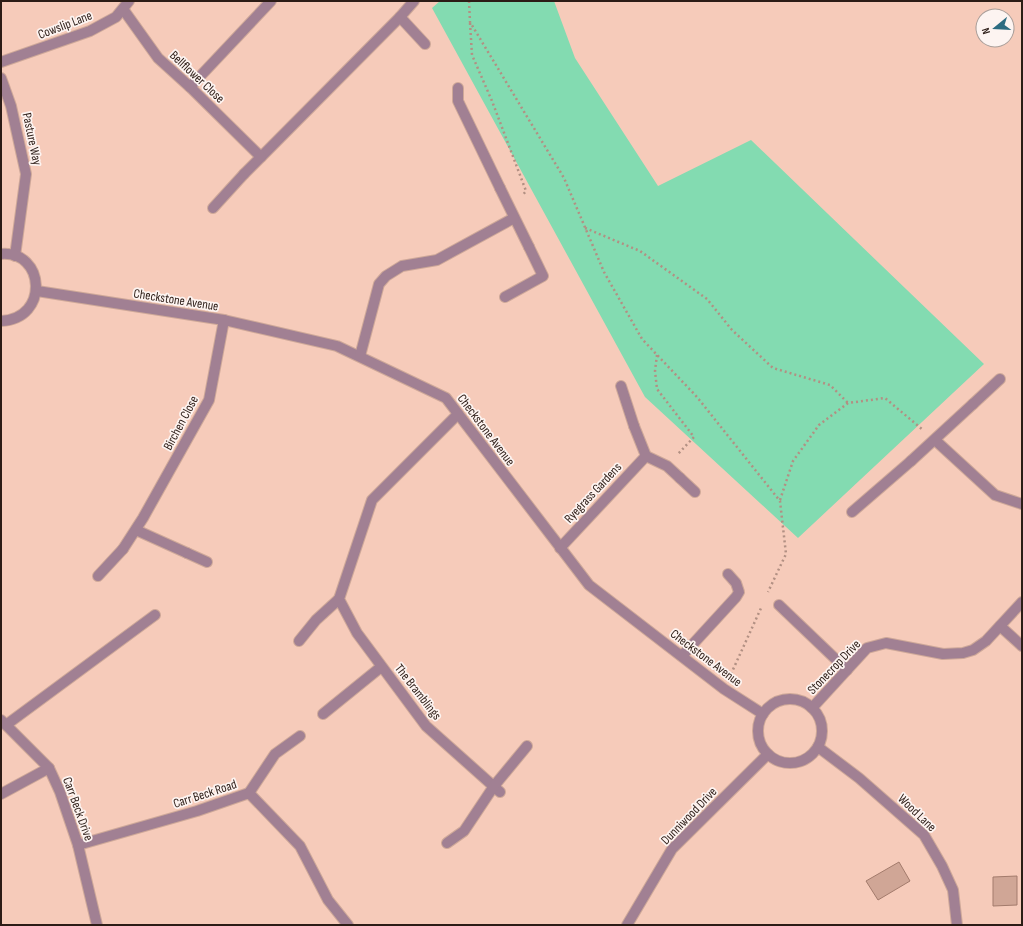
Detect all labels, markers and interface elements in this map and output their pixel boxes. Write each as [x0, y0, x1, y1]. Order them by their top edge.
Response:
street label: Cowslip Lane [36, 7, 94, 43]
north arrow [975, 8, 1015, 48]
text: N [979, 26, 993, 36]
street label: Bellflower Close [166, 48, 228, 106]
street label: Pasture Way [19, 111, 45, 167]
street label: Checkstone Avenue [132, 285, 220, 315]
street label: Checkstone Avenue [454, 391, 518, 469]
street label: Birchen Close [160, 393, 202, 453]
street label: Ryegrass Gardens [561, 459, 625, 527]
street label: Checkstone Avenue [667, 626, 745, 690]
street label: Stonecrop Drive [804, 636, 864, 698]
street label: The Bramblings [391, 661, 445, 723]
street label: Carr Beck Drive [59, 775, 97, 843]
street label: Carr Beck Road [171, 776, 239, 812]
street label: Dunniwood Drive [658, 784, 720, 848]
street label: Wood Lane [894, 791, 940, 835]

